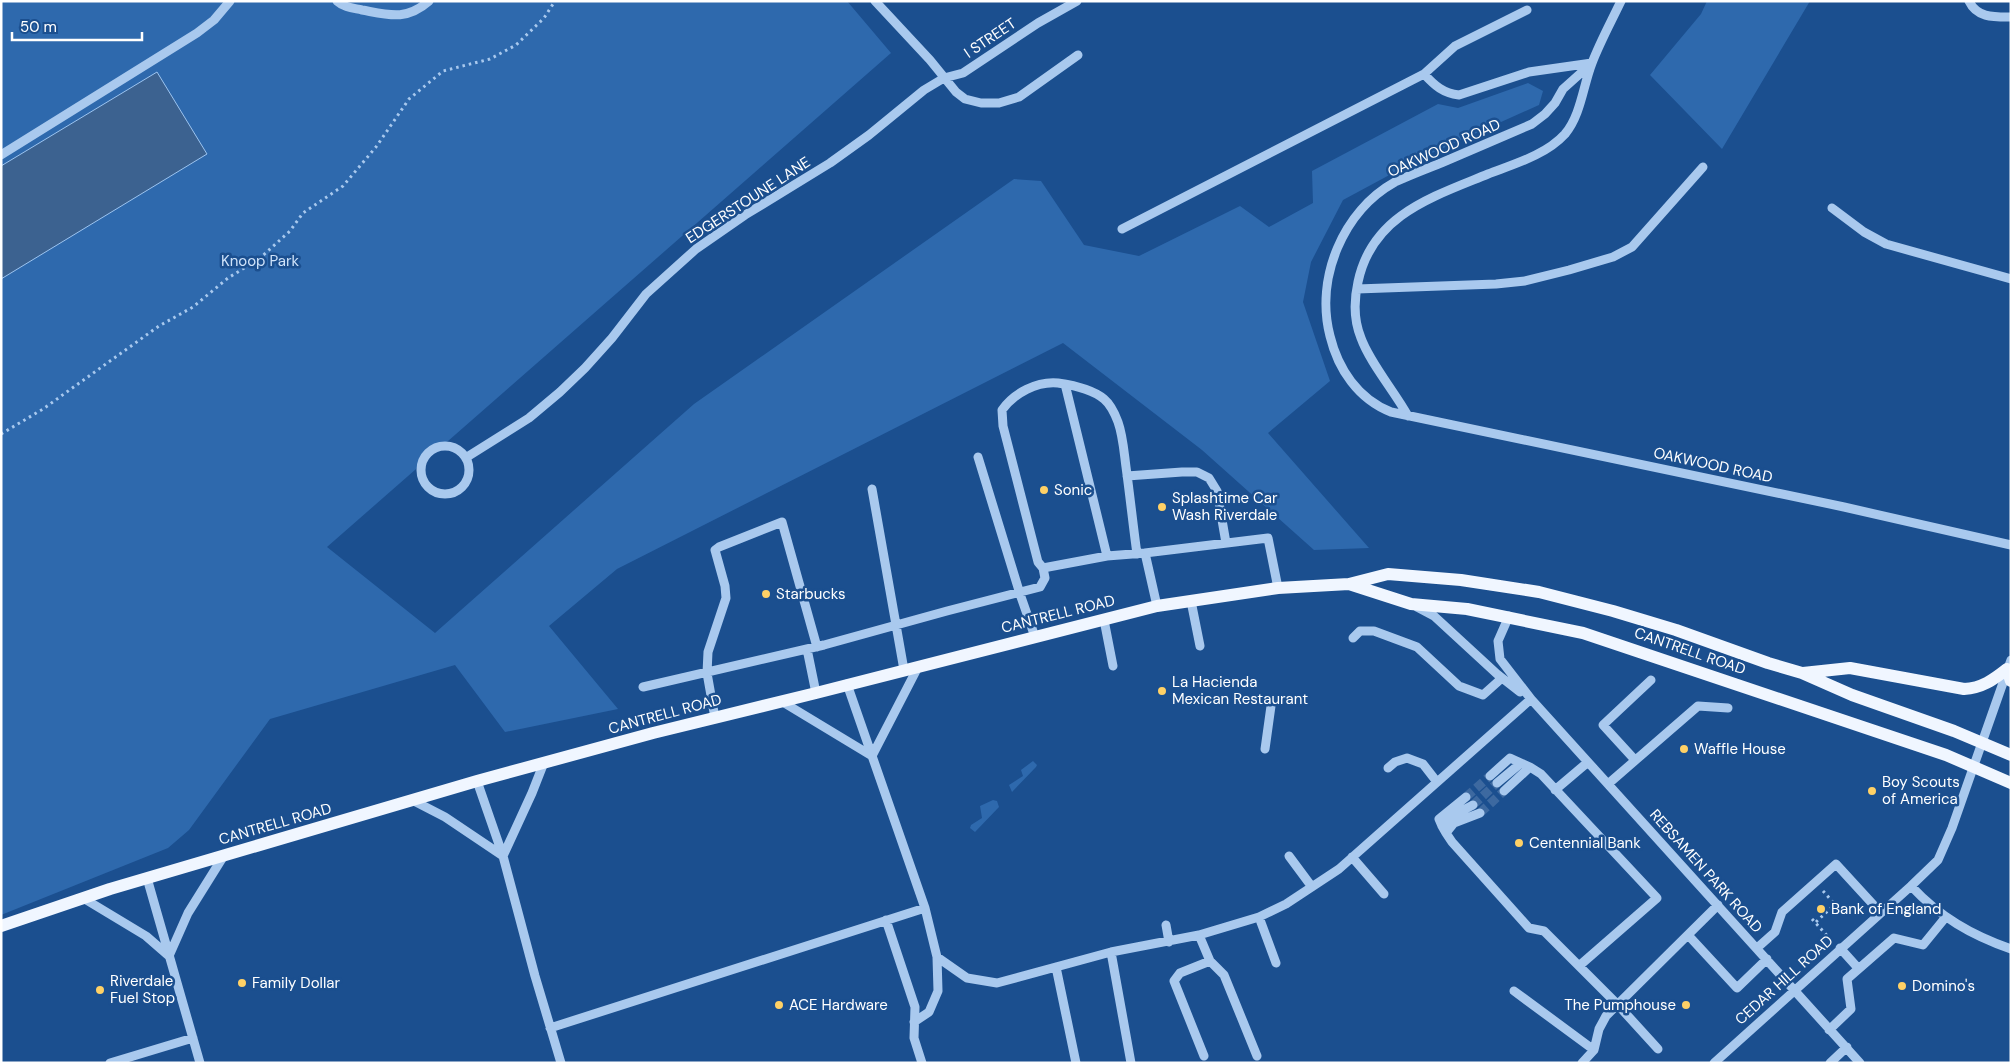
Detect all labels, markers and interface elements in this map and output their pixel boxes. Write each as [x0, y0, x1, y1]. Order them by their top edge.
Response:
scale bar [12, 10, 142, 42]
street label: I STREET [960, 13, 1020, 63]
text: 50 m [20, 17, 57, 37]
street label: OAKWOOD ROAD [1385, 114, 1503, 182]
street label: EDGERSTOUNE LANE [682, 152, 814, 248]
park label: Knoop Park [221, 251, 300, 271]
street label: OAKWOOD ROAD [1652, 443, 1774, 487]
place label: Sonic [1054, 480, 1092, 500]
marker: Sonic [1038, 484, 1050, 496]
place label: Splashtime Car Wash Riverdale [1172, 488, 1278, 525]
marker: Splashtime Car Wash Riverdale [1156, 501, 1168, 513]
place label: Starbucks [776, 584, 846, 604]
marker: Starbucks [760, 588, 772, 600]
street label: CANTRELL ROAD [999, 590, 1117, 638]
street label: CANTRELL ROAD [1632, 623, 1748, 679]
place label: La Hacienda Mexican Restaurant [1172, 672, 1308, 709]
marker: La Hacienda Mexican Restaurant [1156, 685, 1168, 697]
street label: CANTRELL ROAD [606, 689, 724, 739]
place label: Waffle House [1694, 739, 1786, 759]
marker: Waffle House [1678, 743, 1690, 755]
place label: Boy Scouts of America [1882, 772, 1960, 809]
marker: Boy Scouts of America [1866, 785, 1878, 797]
street label: CANTRELL ROAD [216, 798, 334, 850]
street label: REBSAMEN PARK ROAD [1645, 805, 1767, 937]
place label: Centennial Bank [1529, 833, 1641, 853]
marker: Centennial Bank [1513, 837, 1525, 849]
place label: Bank of England [1831, 899, 1941, 919]
marker: Bank of England [1815, 903, 1827, 915]
street label: CEDAR HILL ROAD [1731, 931, 1837, 1029]
place label: Riverdale Fuel Stop [110, 971, 175, 1008]
place label: Family Dollar [252, 973, 340, 993]
place label: Domino's [1912, 976, 1975, 996]
marker: Family Dollar [236, 977, 248, 989]
marker: Domino's [1896, 980, 1908, 992]
marker: Riverdale Fuel Stop [94, 984, 106, 996]
place label: ACE Hardware [789, 995, 888, 1015]
place label: The Pumphouse [1564, 995, 1676, 1015]
marker: ACE Hardware [773, 999, 785, 1011]
marker: The Pumphouse [1680, 999, 1692, 1011]

